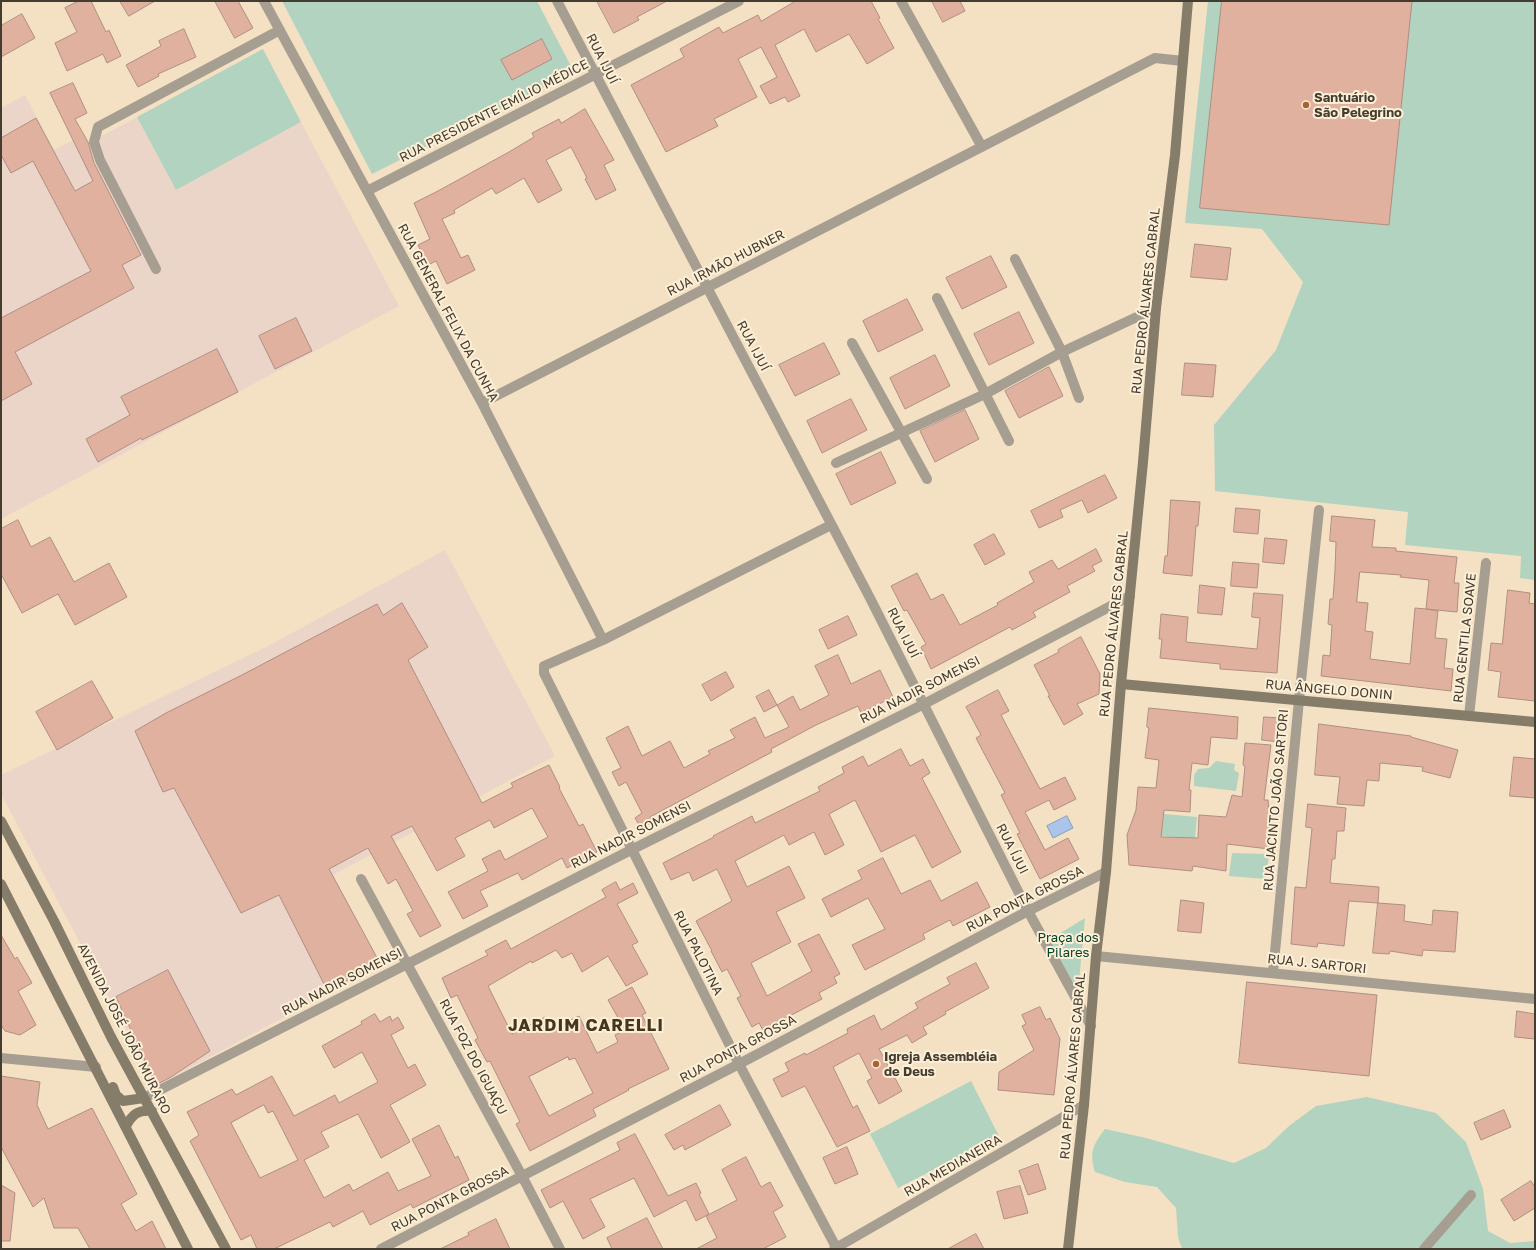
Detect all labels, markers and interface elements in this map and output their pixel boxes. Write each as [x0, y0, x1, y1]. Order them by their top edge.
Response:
street label: RUA IJUÍ [583, 31, 621, 87]
street label: RUA PRESIDENTE EMÍLIO MÉDICE [397, 56, 591, 166]
place label: Santuário São Pelegrino [1314, 90, 1402, 121]
marker: Santuário São Pelegrino [1301, 100, 1311, 110]
street label: RUA PEDRO ÁLVARES CABRAL [1128, 207, 1164, 395]
street label: RUA GENERAL FELIX DA CUNHA [394, 221, 502, 405]
street label: RUA IRMÃO HUBNER [665, 227, 787, 299]
street label: RUA IJUÍ [733, 318, 773, 374]
street label: RUA PEDRO ÁLVARES CABRAL [1096, 530, 1132, 718]
street label: RUA GENTILA SOAVE [1450, 572, 1480, 704]
street label: RUA IJUÍ [884, 605, 922, 661]
street label: RUA NADIR SOMENSI [857, 653, 983, 727]
street label: RUA ÂNGELO DONIN [1265, 677, 1393, 703]
street label: RUA JACINTO JOÃO SARTORI [1260, 708, 1292, 892]
street label: RUA NADIR SOMENSI [568, 798, 694, 872]
street label: RUA ÍJUI [993, 821, 1031, 877]
street label: RUA PONTA GROSSA [964, 863, 1086, 935]
street label: RUA PALOTINA [670, 908, 726, 998]
park label: Praça dos Pilares [1037, 930, 1099, 961]
street label: AVENIDA JOSÉ JOÃO MURARO [74, 941, 174, 1117]
street label: RUA NADIR SOMENSI [279, 945, 405, 1019]
street label: RUA J. SARTORI [1267, 951, 1367, 977]
street label: RUA PEDRO ÁLVARES CABRAL [1057, 972, 1089, 1160]
street label: RUA FOZ DO IGUAÇU [436, 996, 510, 1118]
street label: RUA PONTA GROSSA [677, 1012, 799, 1086]
district label: JARDIM CARELLI [508, 1016, 664, 1036]
place label: Igreja Assembléia de Deus [884, 1049, 997, 1080]
marker: Igreja Assembléia de Deus [871, 1059, 881, 1069]
street label: RUA MEDIANEIRA [901, 1132, 1005, 1200]
street label: RUA PONTA GROSSA [389, 1163, 511, 1235]

